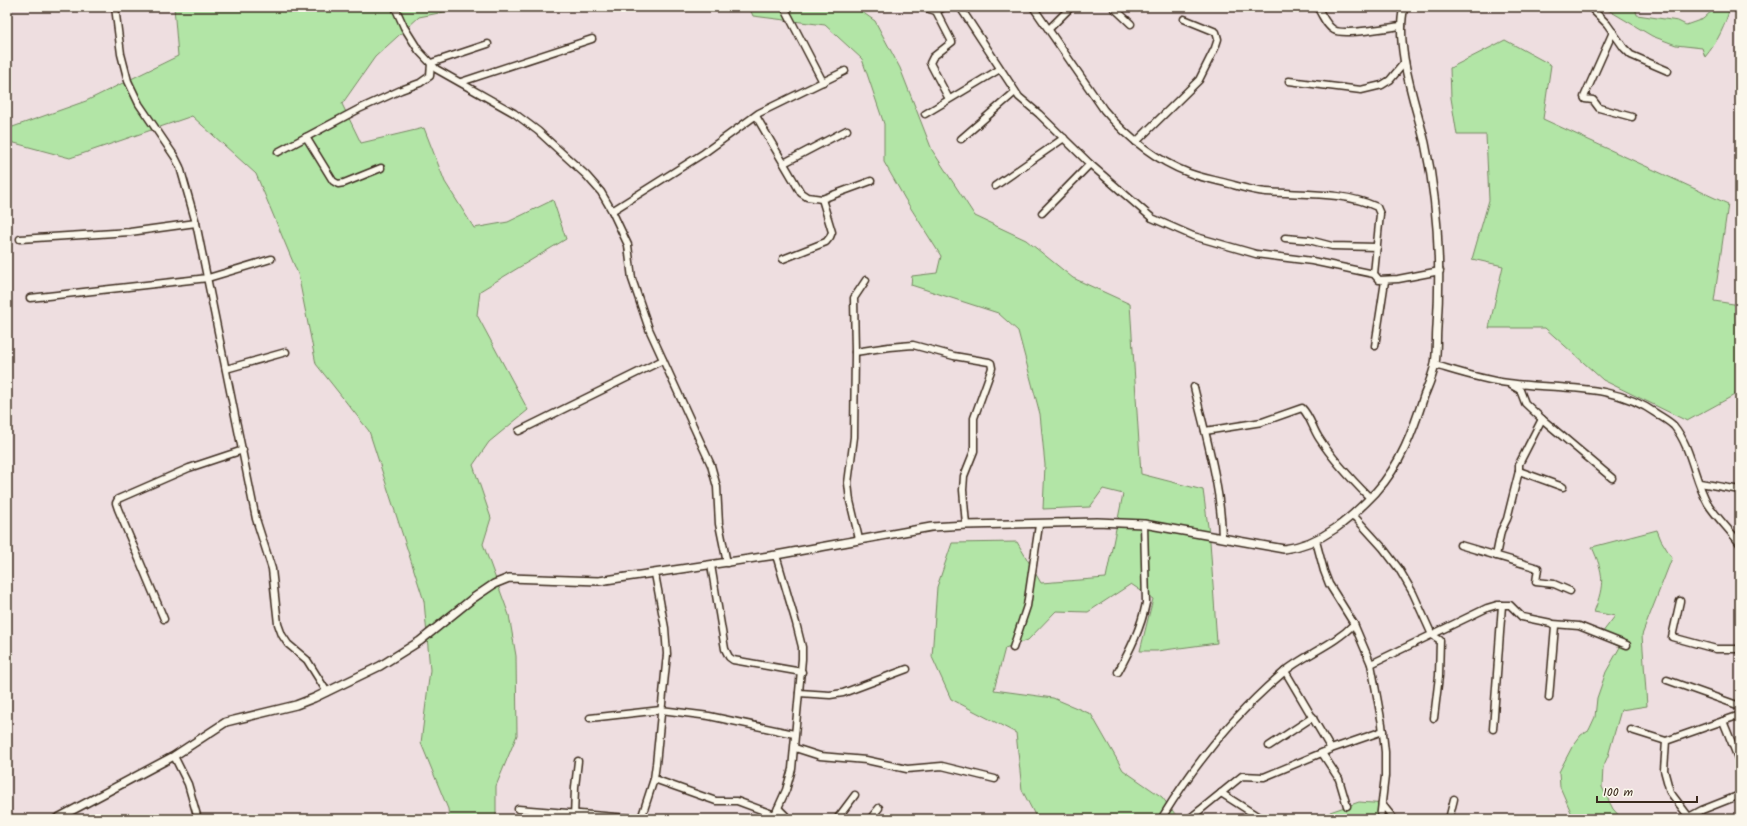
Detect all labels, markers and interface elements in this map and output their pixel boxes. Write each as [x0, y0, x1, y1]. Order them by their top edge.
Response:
scale bar [1597, 778, 1697, 804]
text: 100 m [1603, 783, 1634, 802]

